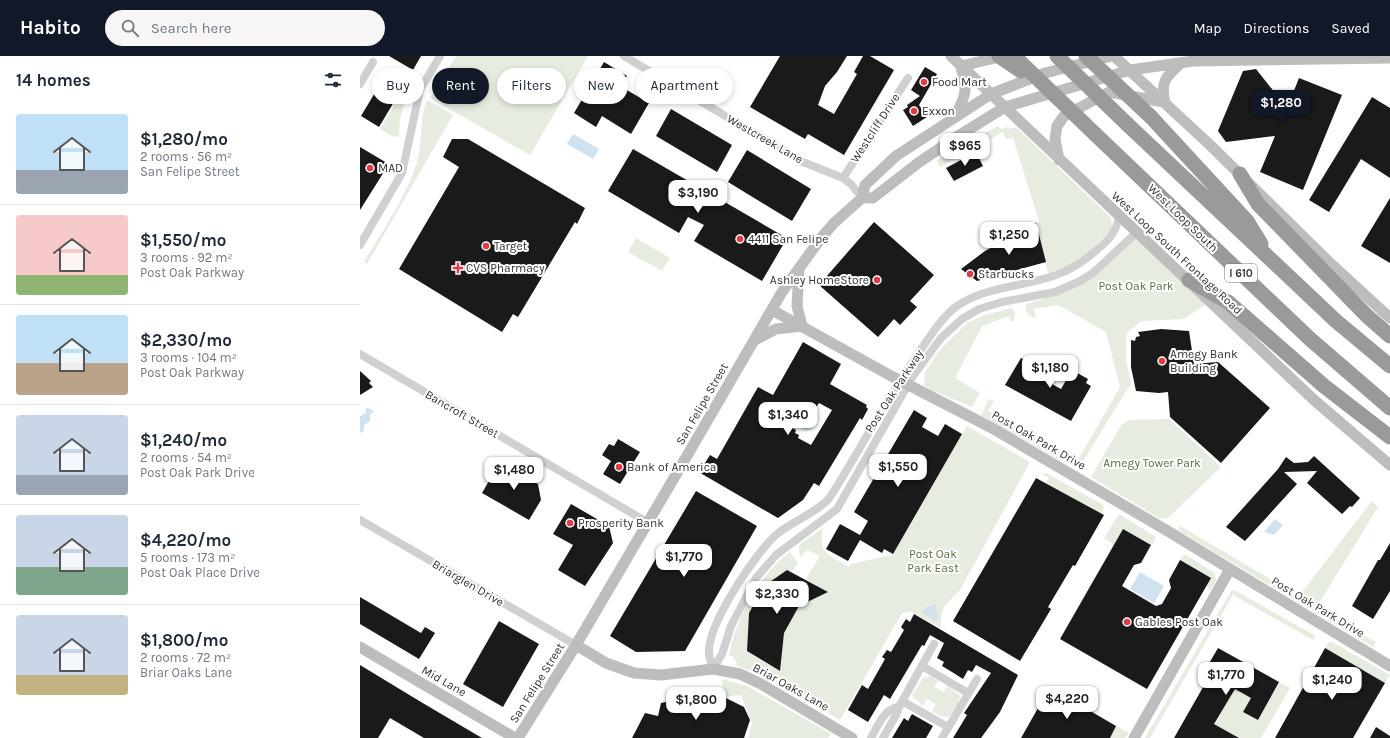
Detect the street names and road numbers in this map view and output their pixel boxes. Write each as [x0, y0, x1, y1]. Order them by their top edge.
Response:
street label: Westcliff Drive [847, 91, 903, 165]
street label: Westcreek Lane [725, 112, 805, 166]
street label: West Loop South [1145, 181, 1221, 255]
street label: West Loop South Frontage Road [1109, 189, 1245, 317]
road number: I 610 [1225, 264, 1257, 282]
street label: Post Oak Parkway [862, 347, 926, 435]
street label: San Felipe Street [673, 360, 731, 447]
street label: Bancroft Street [423, 387, 502, 441]
street label: Post Oak Park Drive [990, 407, 1088, 473]
street label: Briarglen Drive [430, 557, 506, 609]
street label: Post Oak Park Drive [1269, 574, 1367, 640]
street label: San Felipe Street [507, 640, 568, 726]
street label: Briar Oaks Lane [750, 660, 832, 714]
street label: Mid Lane [419, 663, 469, 699]

